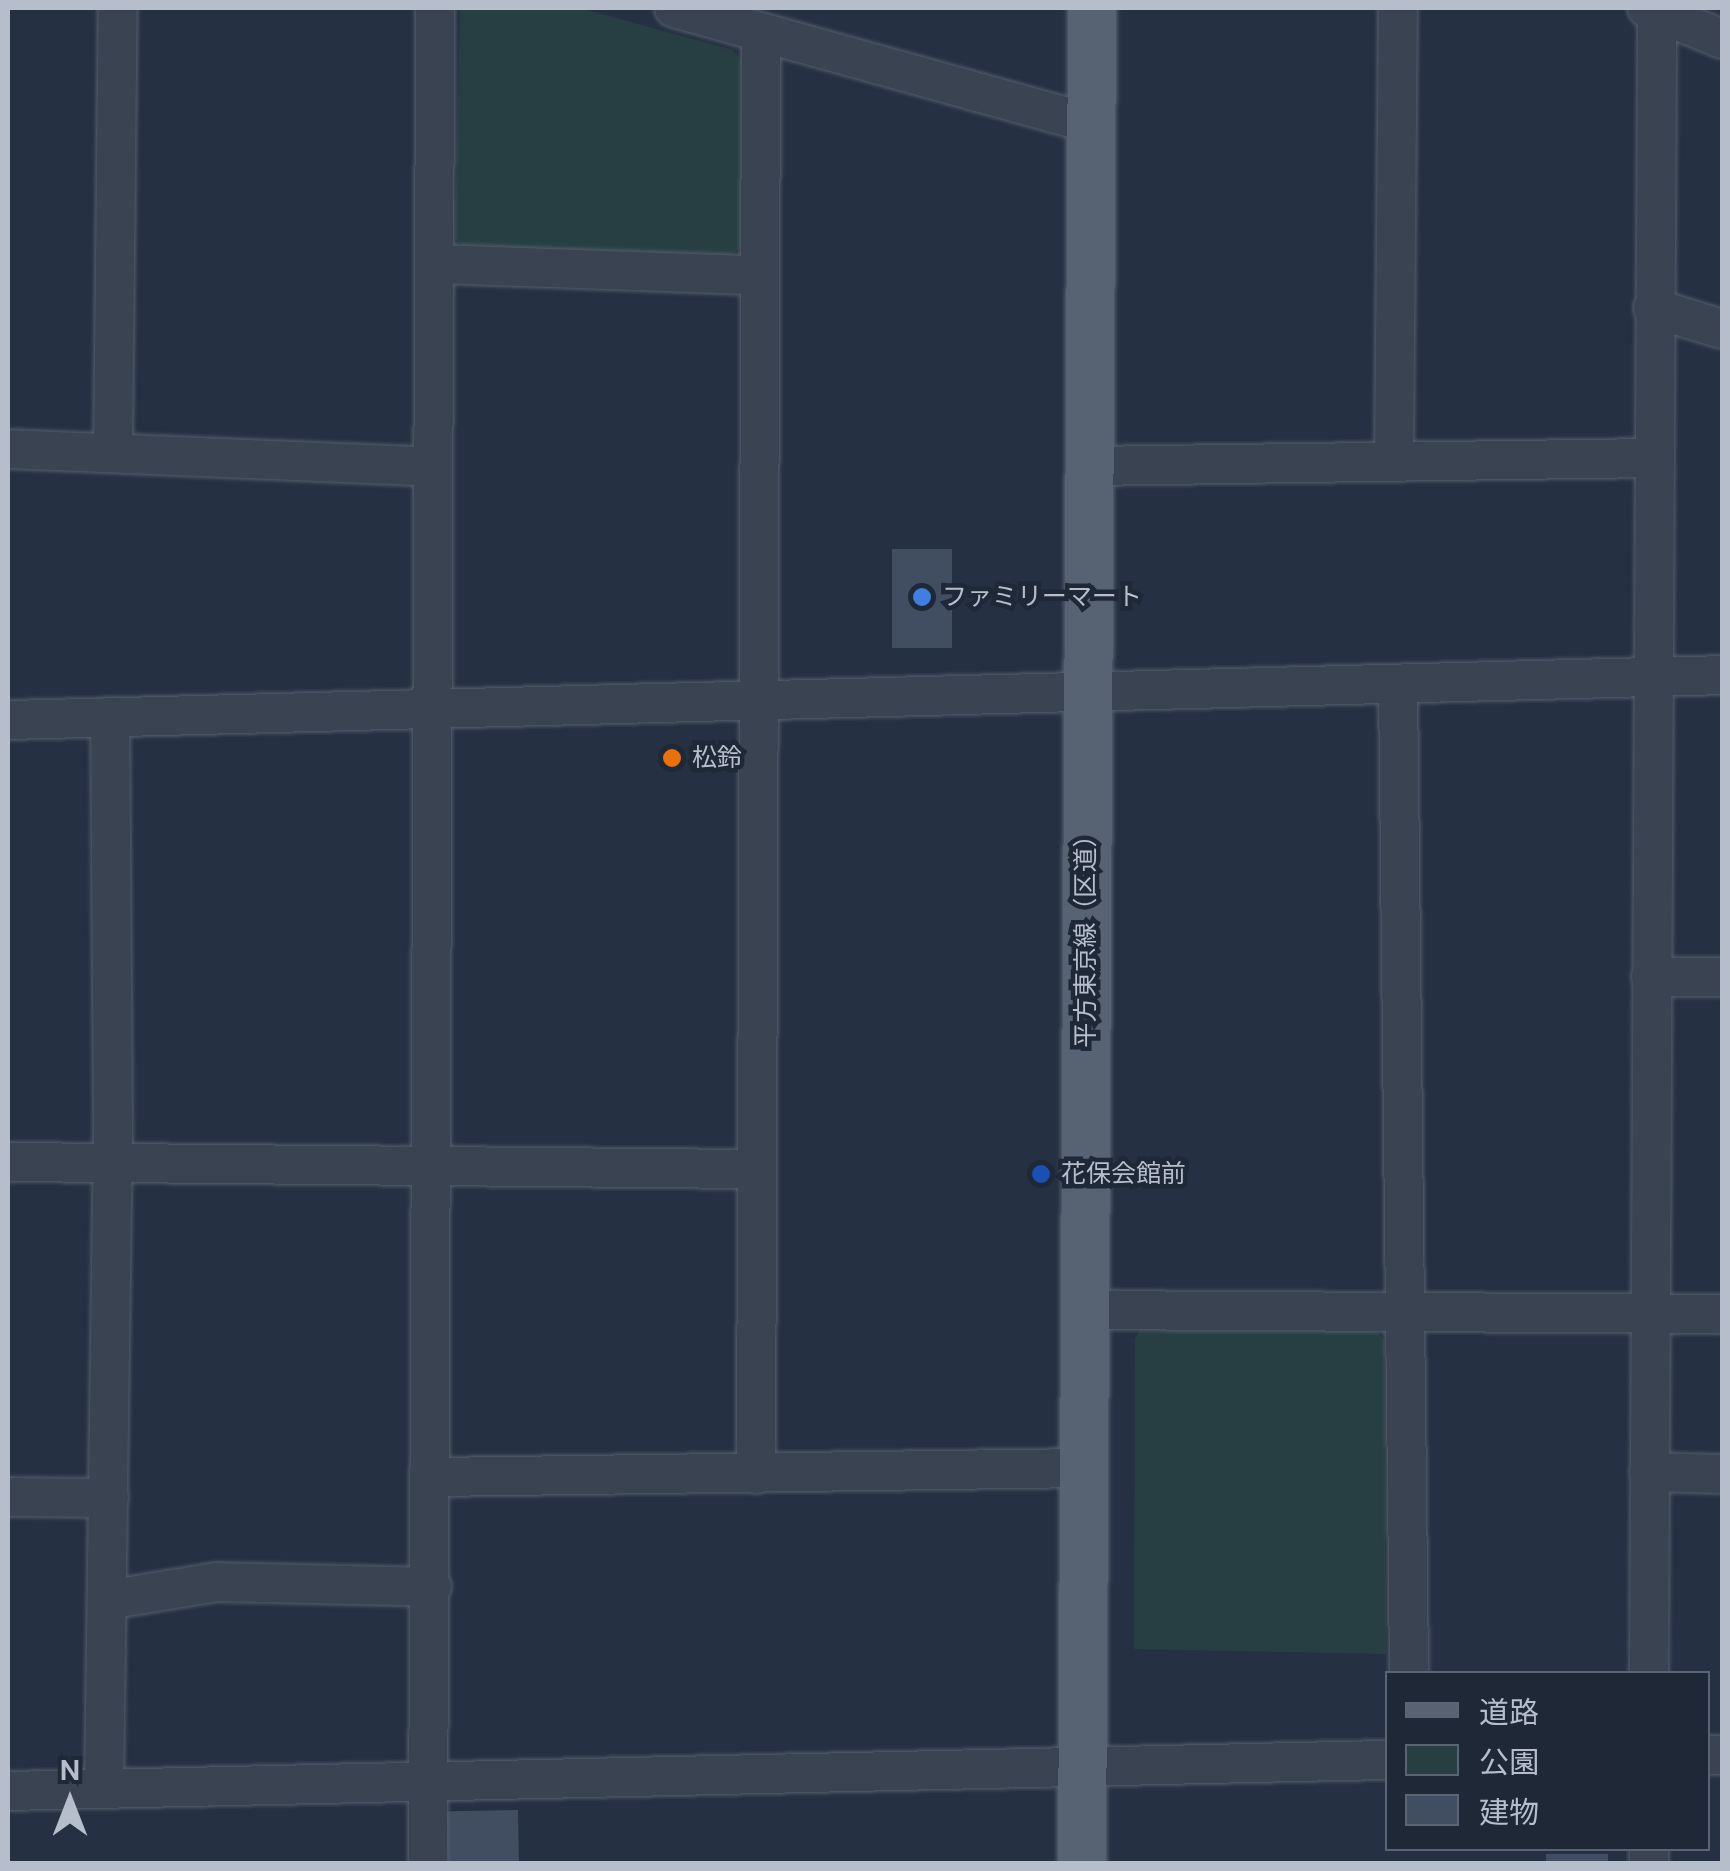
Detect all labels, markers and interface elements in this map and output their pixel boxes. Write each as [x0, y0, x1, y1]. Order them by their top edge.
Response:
place label: ファミリーマート [942, 582, 1142, 612]
marker: ファミリーマート [911, 586, 933, 608]
place label: 松鈴 [692, 743, 742, 773]
marker: 松鈴 [661, 747, 683, 769]
street label: 平方東京線（区道） [1071, 823, 1101, 1047]
place label: 花保会館前 [1061, 1159, 1186, 1189]
marker: 花保会館前 [1030, 1163, 1052, 1185]
legend [1385, 1671, 1710, 1851]
text: 道路 [1479, 1693, 1539, 1732]
text: 公園 [1479, 1743, 1539, 1782]
north arrow [20, 1751, 120, 1851]
text: N [60, 1752, 80, 1789]
text: 建物 [1479, 1793, 1539, 1832]

